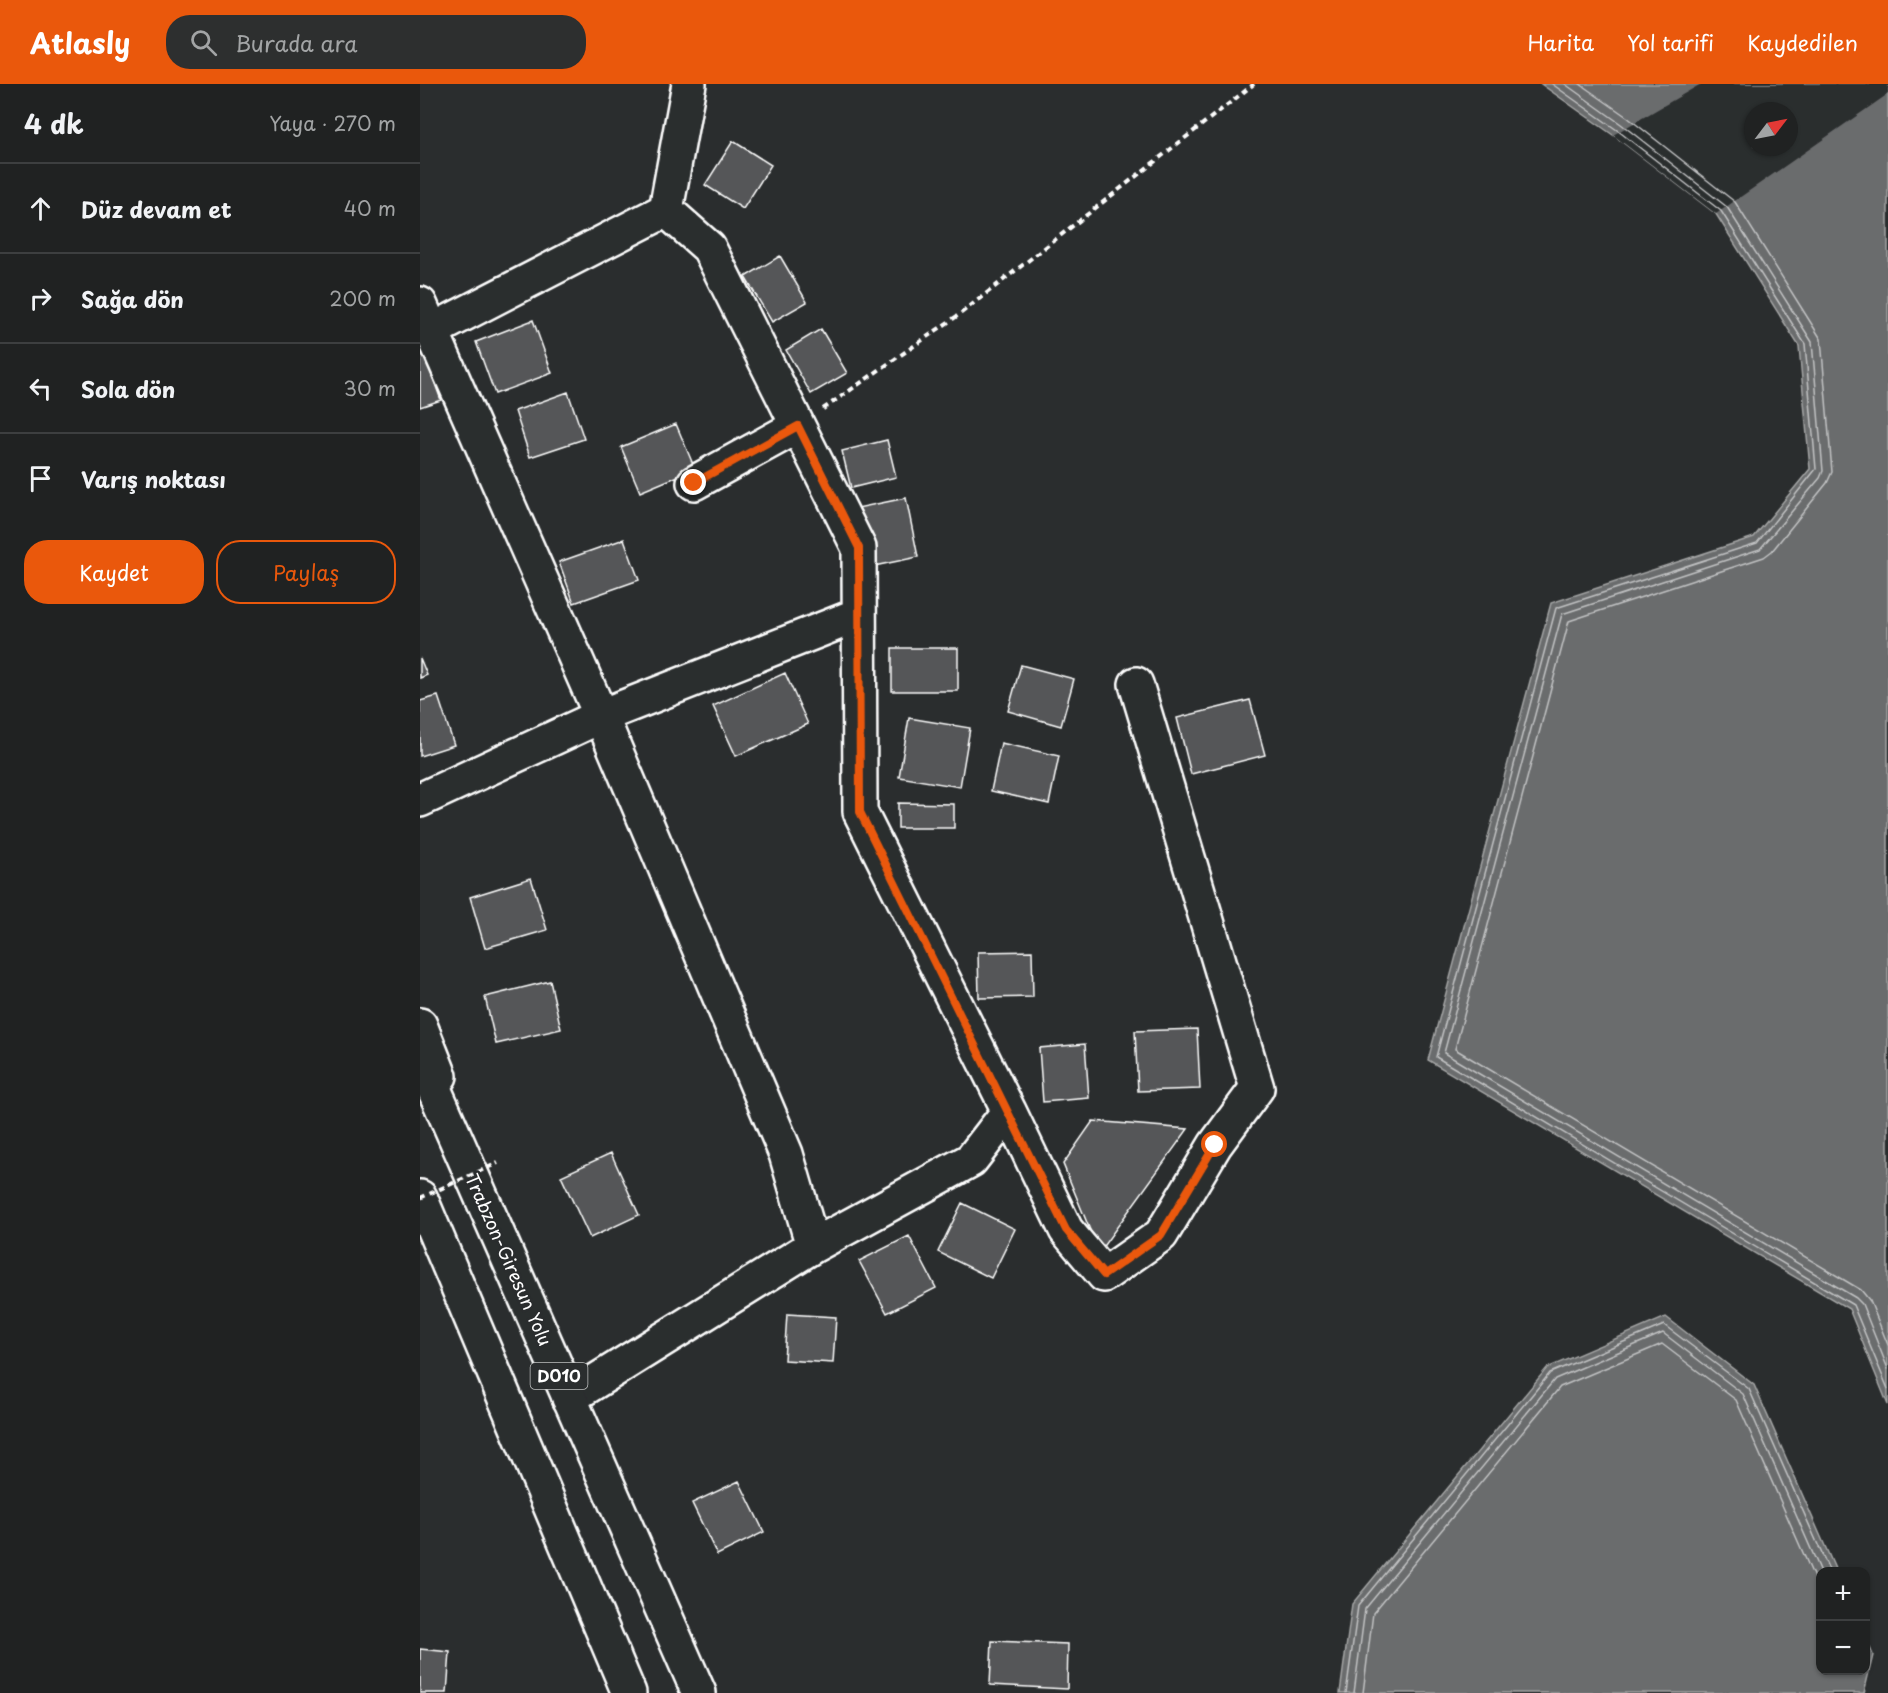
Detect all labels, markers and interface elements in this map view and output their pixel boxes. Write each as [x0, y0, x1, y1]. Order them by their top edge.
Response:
search box [166, 15, 586, 69]
text: Atlasly [30, 21, 130, 64]
icon: search [187, 26, 220, 59]
text: Burada ara [235, 26, 357, 59]
text: Harita [1527, 26, 1594, 58]
text: Yol tarifi [1627, 26, 1714, 58]
text: Kaydedilen [1747, 26, 1858, 58]
north arrow [1744, 102, 1798, 156]
text: 4 dk [24, 104, 84, 143]
text: Yaya · 270 m [269, 108, 396, 138]
icon: ahead [24, 192, 57, 225]
text: Düz devam et [81, 192, 232, 225]
text: 40 m [344, 193, 396, 223]
icon: right [24, 282, 57, 315]
text: Sağa dön [81, 282, 184, 315]
text: 200 m [329, 283, 396, 313]
icon: left [24, 372, 57, 405]
text: Sola dön [81, 372, 175, 405]
text: 30 m [343, 373, 396, 403]
icon: arrive [24, 462, 57, 495]
text: Varış noktası [81, 462, 226, 495]
route end [680, 469, 706, 495]
button: Kaydet [24, 540, 204, 604]
button: Paylaş [216, 540, 396, 604]
route start [1201, 1131, 1227, 1157]
street label: Trabzon-Giresun Yolu [459, 1169, 560, 1350]
road number: D010 [530, 1363, 588, 1389]
map controls [1816, 1567, 1870, 1675]
button: + [1816, 1567, 1870, 1621]
button: − [1816, 1621, 1870, 1675]

